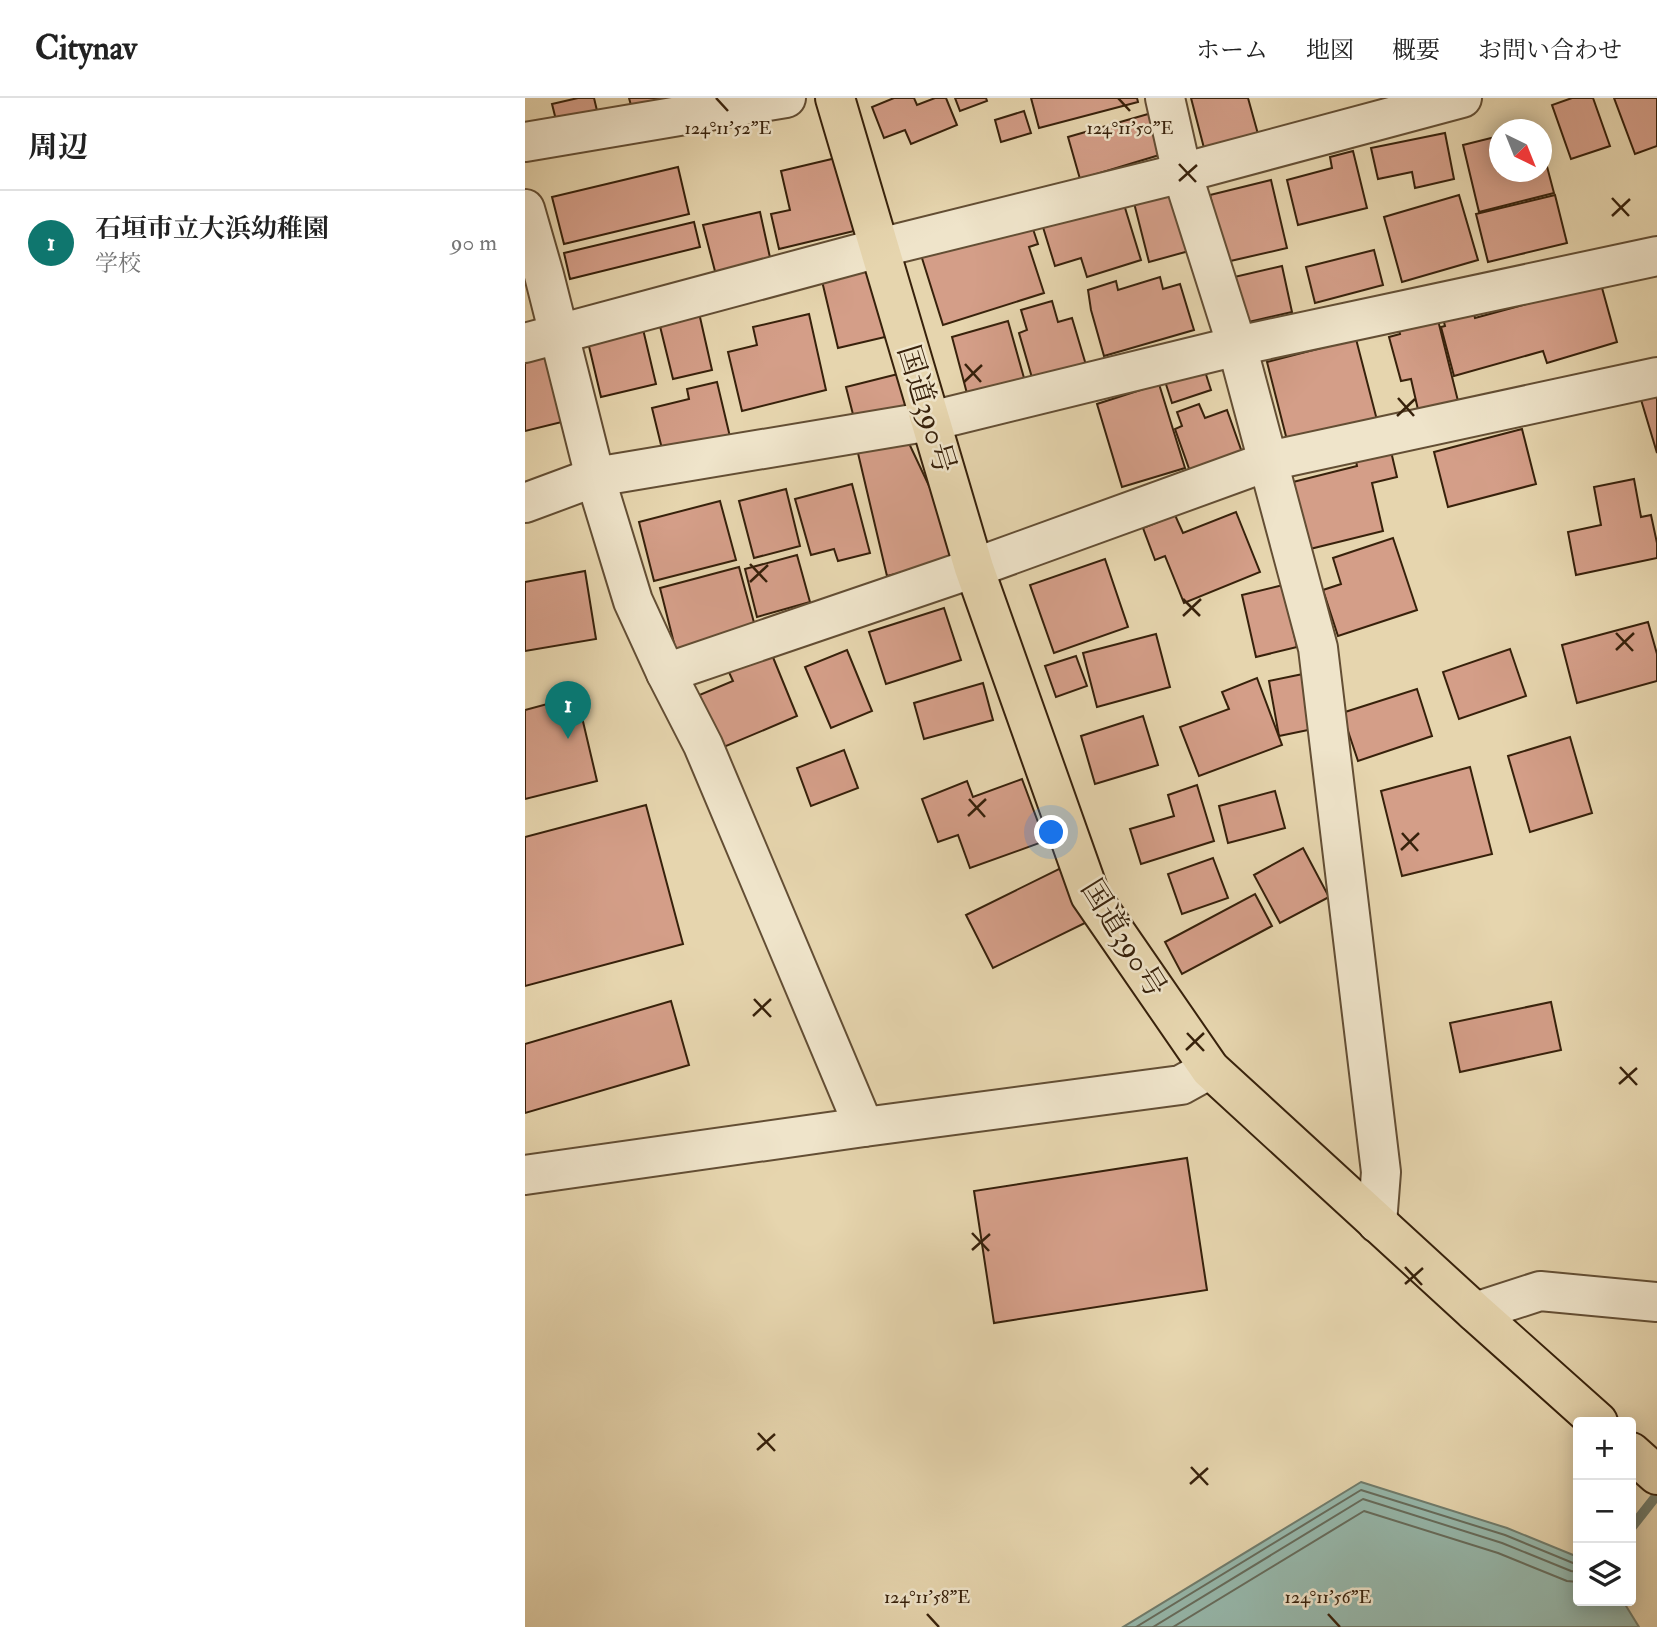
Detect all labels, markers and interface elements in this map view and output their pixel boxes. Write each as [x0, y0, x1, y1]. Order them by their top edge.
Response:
text: Citynav [35, 28, 137, 69]
text: ホーム [1196, 35, 1268, 66]
text: 地図 [1306, 35, 1354, 66]
text: 概要 [1392, 35, 1440, 66]
text: お問い合わせ [1478, 35, 1622, 66]
text: 124°11'52"E [685, 117, 771, 140]
text: 124°11'50"E [1087, 117, 1173, 140]
north arrow [1489, 119, 1552, 182]
text: 周辺 [28, 129, 88, 166]
text: 石垣市立大浜幼稚園 [95, 213, 329, 245]
text: 1 [47, 228, 55, 257]
text: 90 m [451, 228, 497, 257]
text: 学校 [95, 249, 141, 278]
street label: 国道390号 [889, 340, 964, 478]
pin: 1 [545, 681, 591, 739]
your location [1034, 815, 1068, 849]
street label: 国道390号 [1073, 872, 1174, 1004]
map controls [1573, 1417, 1636, 1606]
button: + [1573, 1417, 1636, 1480]
button: − [1573, 1480, 1636, 1543]
button: layers [1573, 1543, 1636, 1606]
text: 124°11'58"E [884, 1586, 970, 1609]
text: 124°11'56"E [1285, 1586, 1371, 1609]

